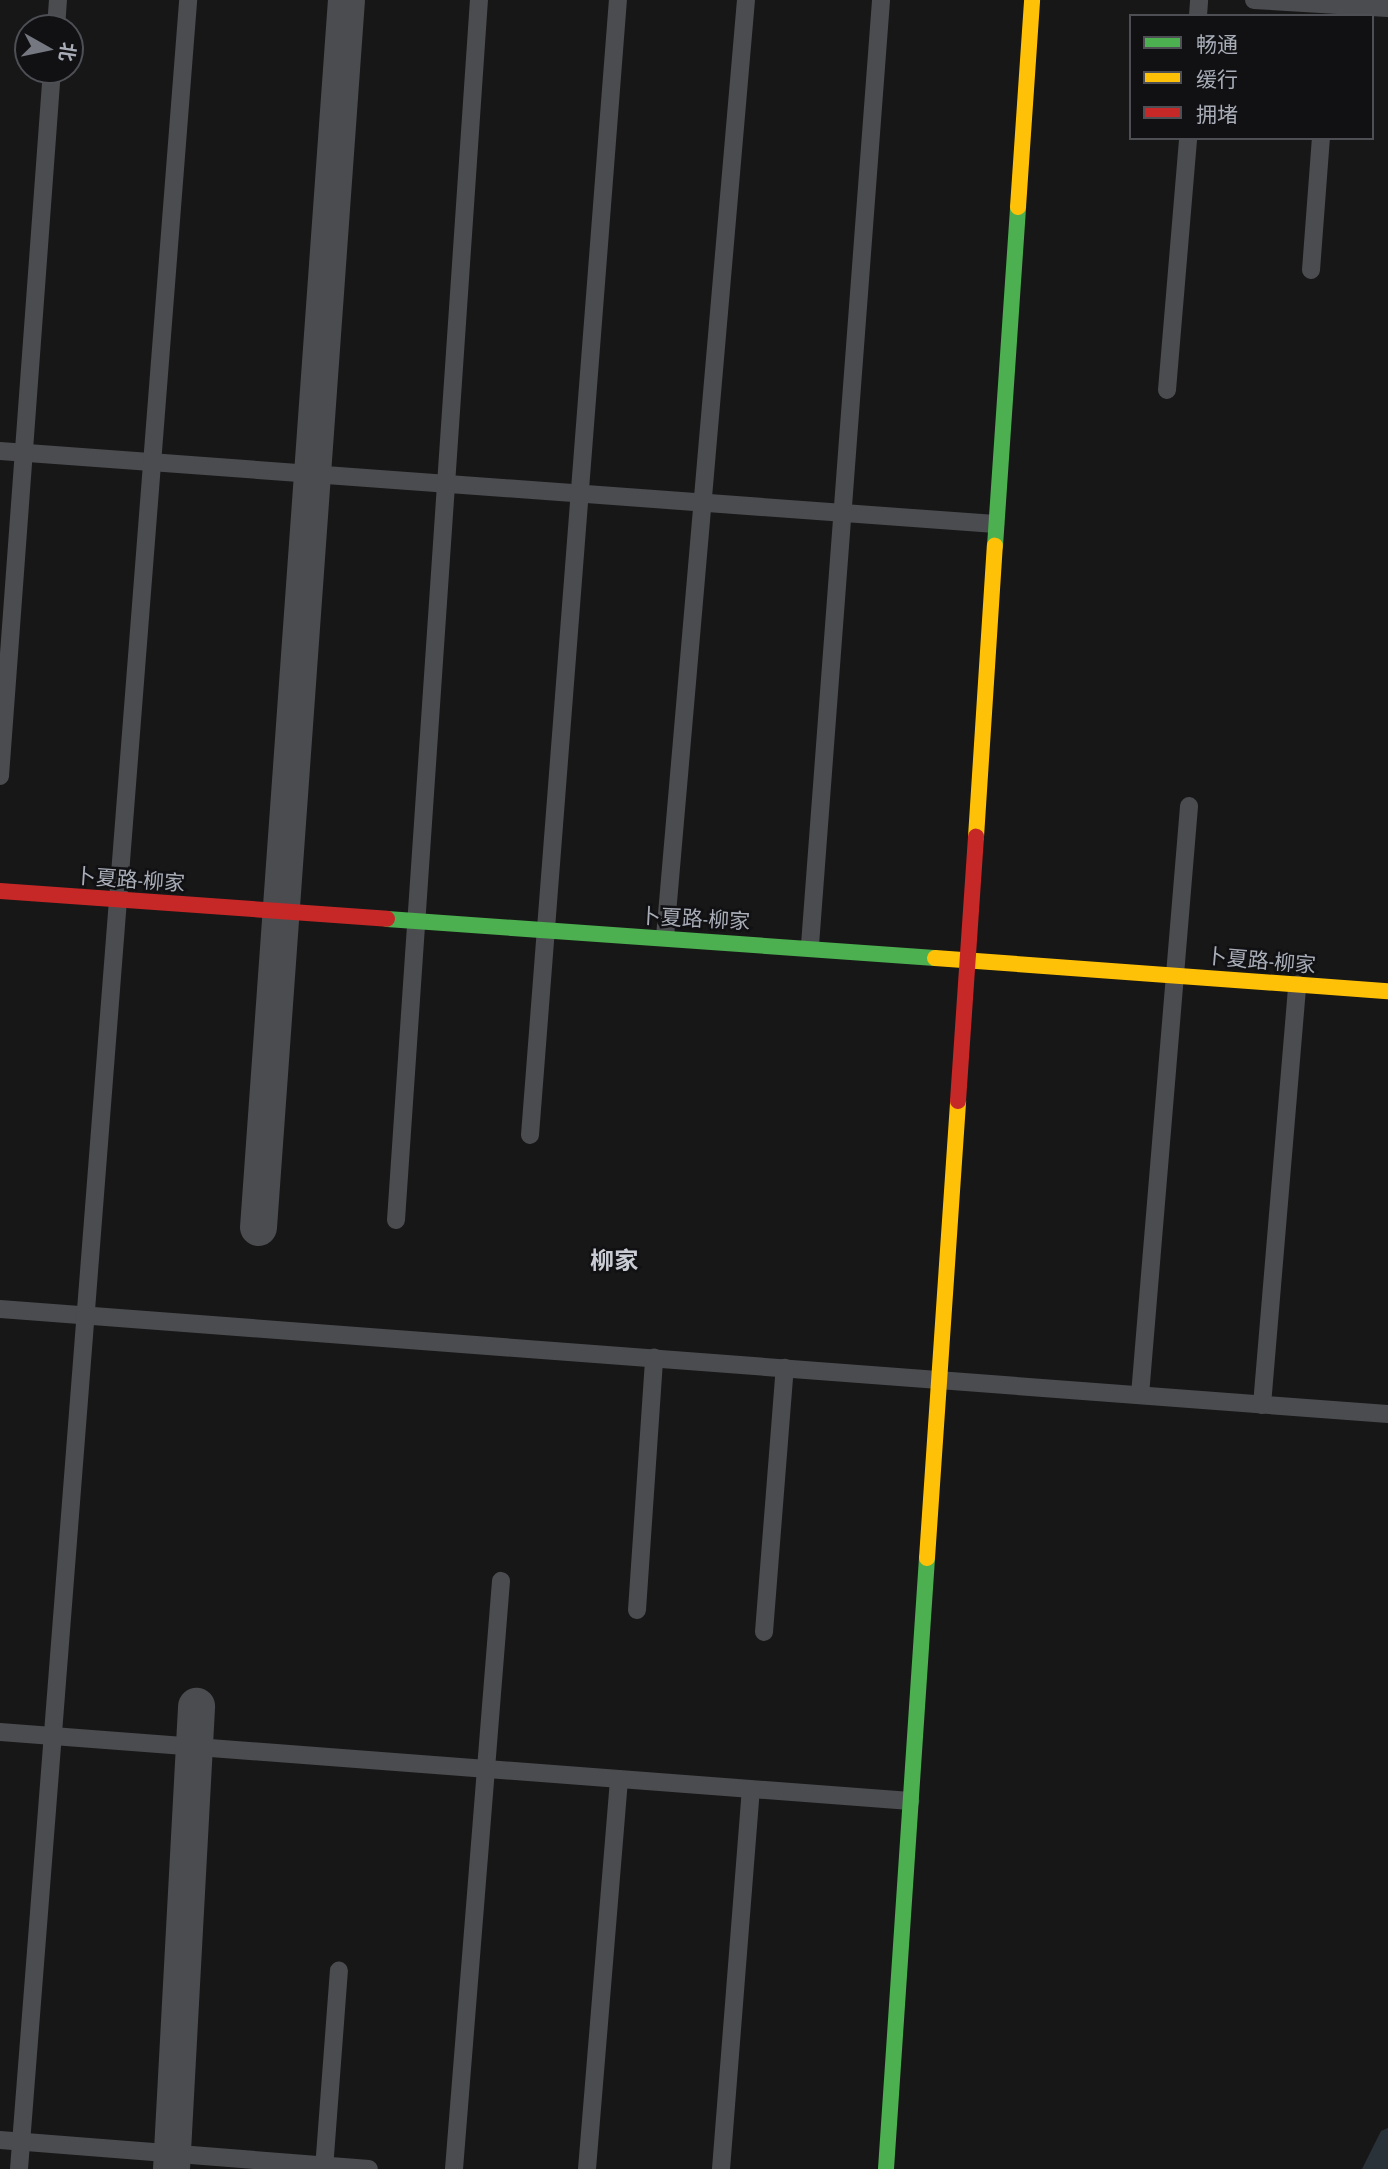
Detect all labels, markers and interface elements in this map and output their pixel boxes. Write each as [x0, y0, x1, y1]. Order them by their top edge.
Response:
north arrow [14, 14, 84, 84]
legend [1129, 14, 1374, 140]
text: 畅通 [1196, 32, 1238, 56]
text: 北 [55, 41, 80, 63]
text: 缓行 [1196, 67, 1238, 91]
text: 拥堵 [1196, 102, 1238, 126]
street label: 卜夏路-柳家 [74, 863, 186, 895]
street label: 卜夏路-柳家 [639, 903, 751, 933]
street label: 卜夏路-柳家 [1205, 943, 1317, 977]
district label: 柳家 [590, 1247, 638, 1275]

